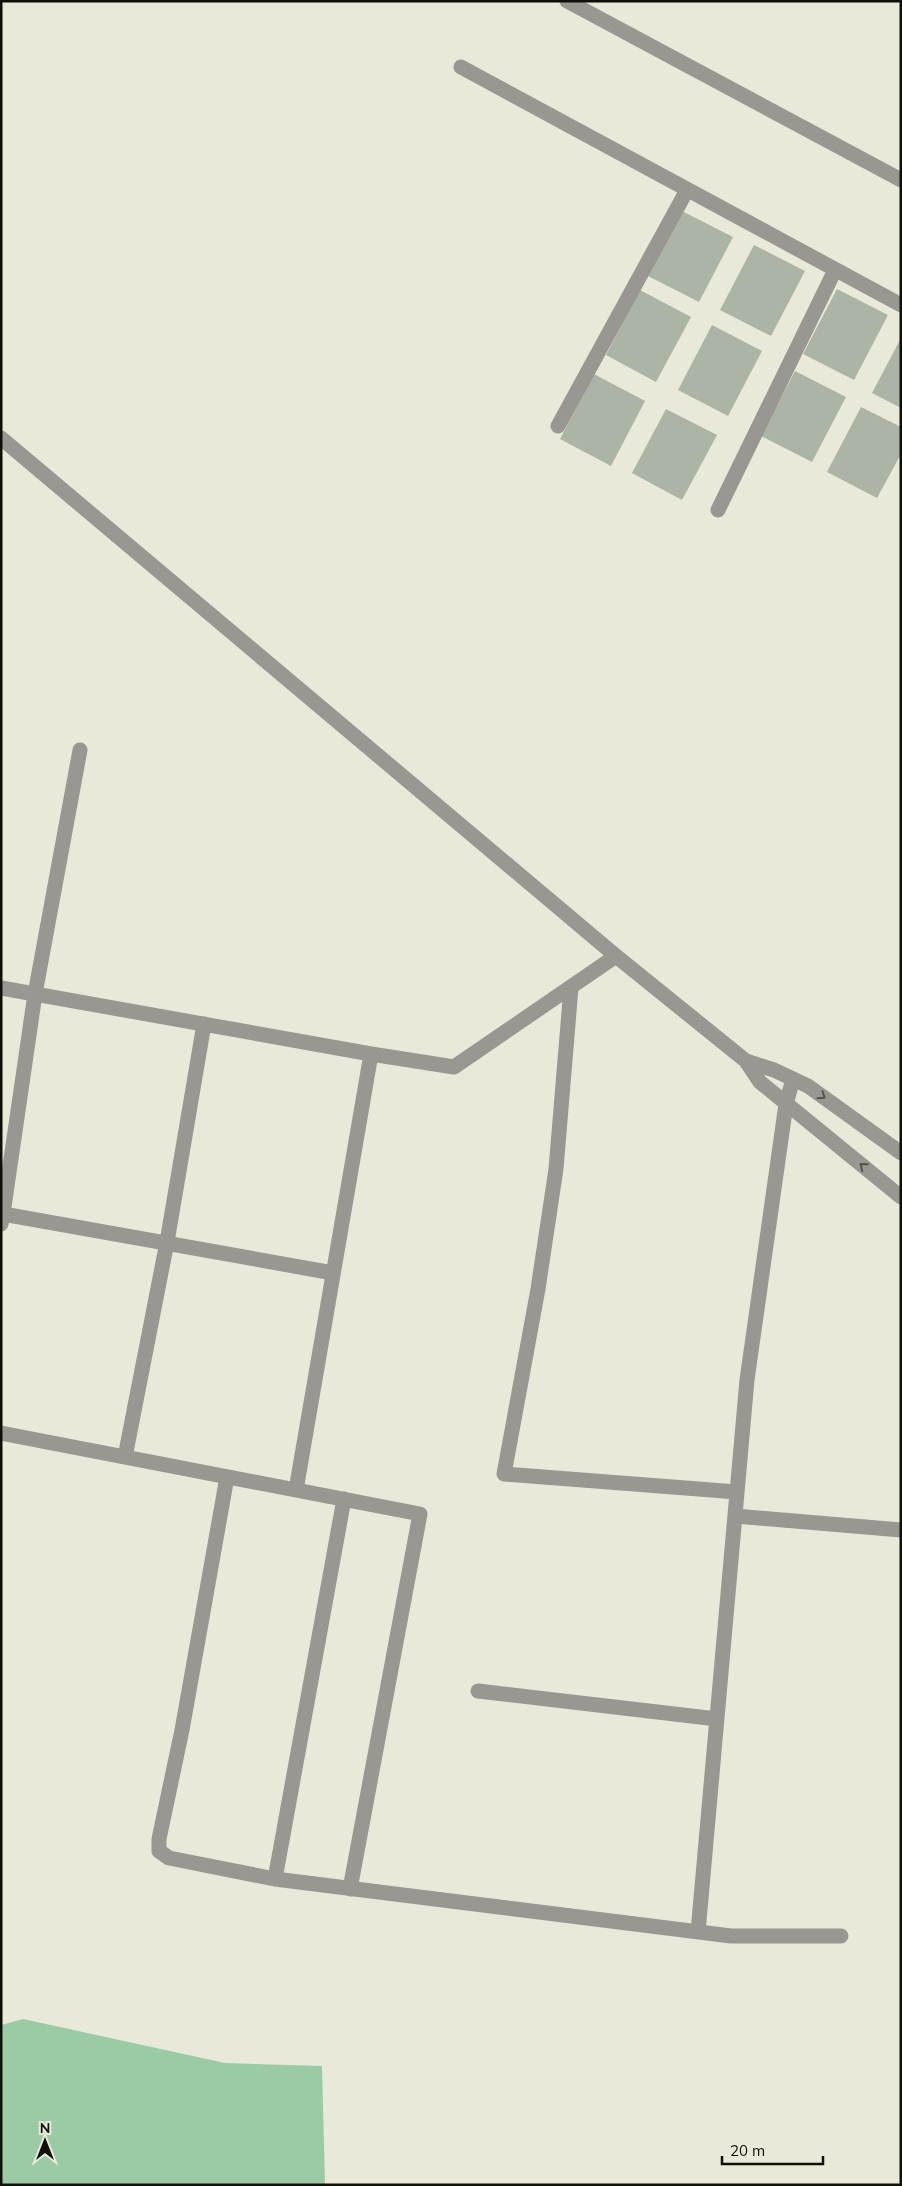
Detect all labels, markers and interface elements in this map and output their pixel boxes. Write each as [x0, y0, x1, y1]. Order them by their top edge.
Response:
one-way arrow [816, 1090, 826, 1099]
one-way arrow [860, 1164, 869, 1172]
north arrow [20, 2116, 70, 2166]
text: N [40, 2119, 50, 2137]
scale bar [722, 2134, 823, 2166]
text: 20 m [730, 2141, 765, 2160]

